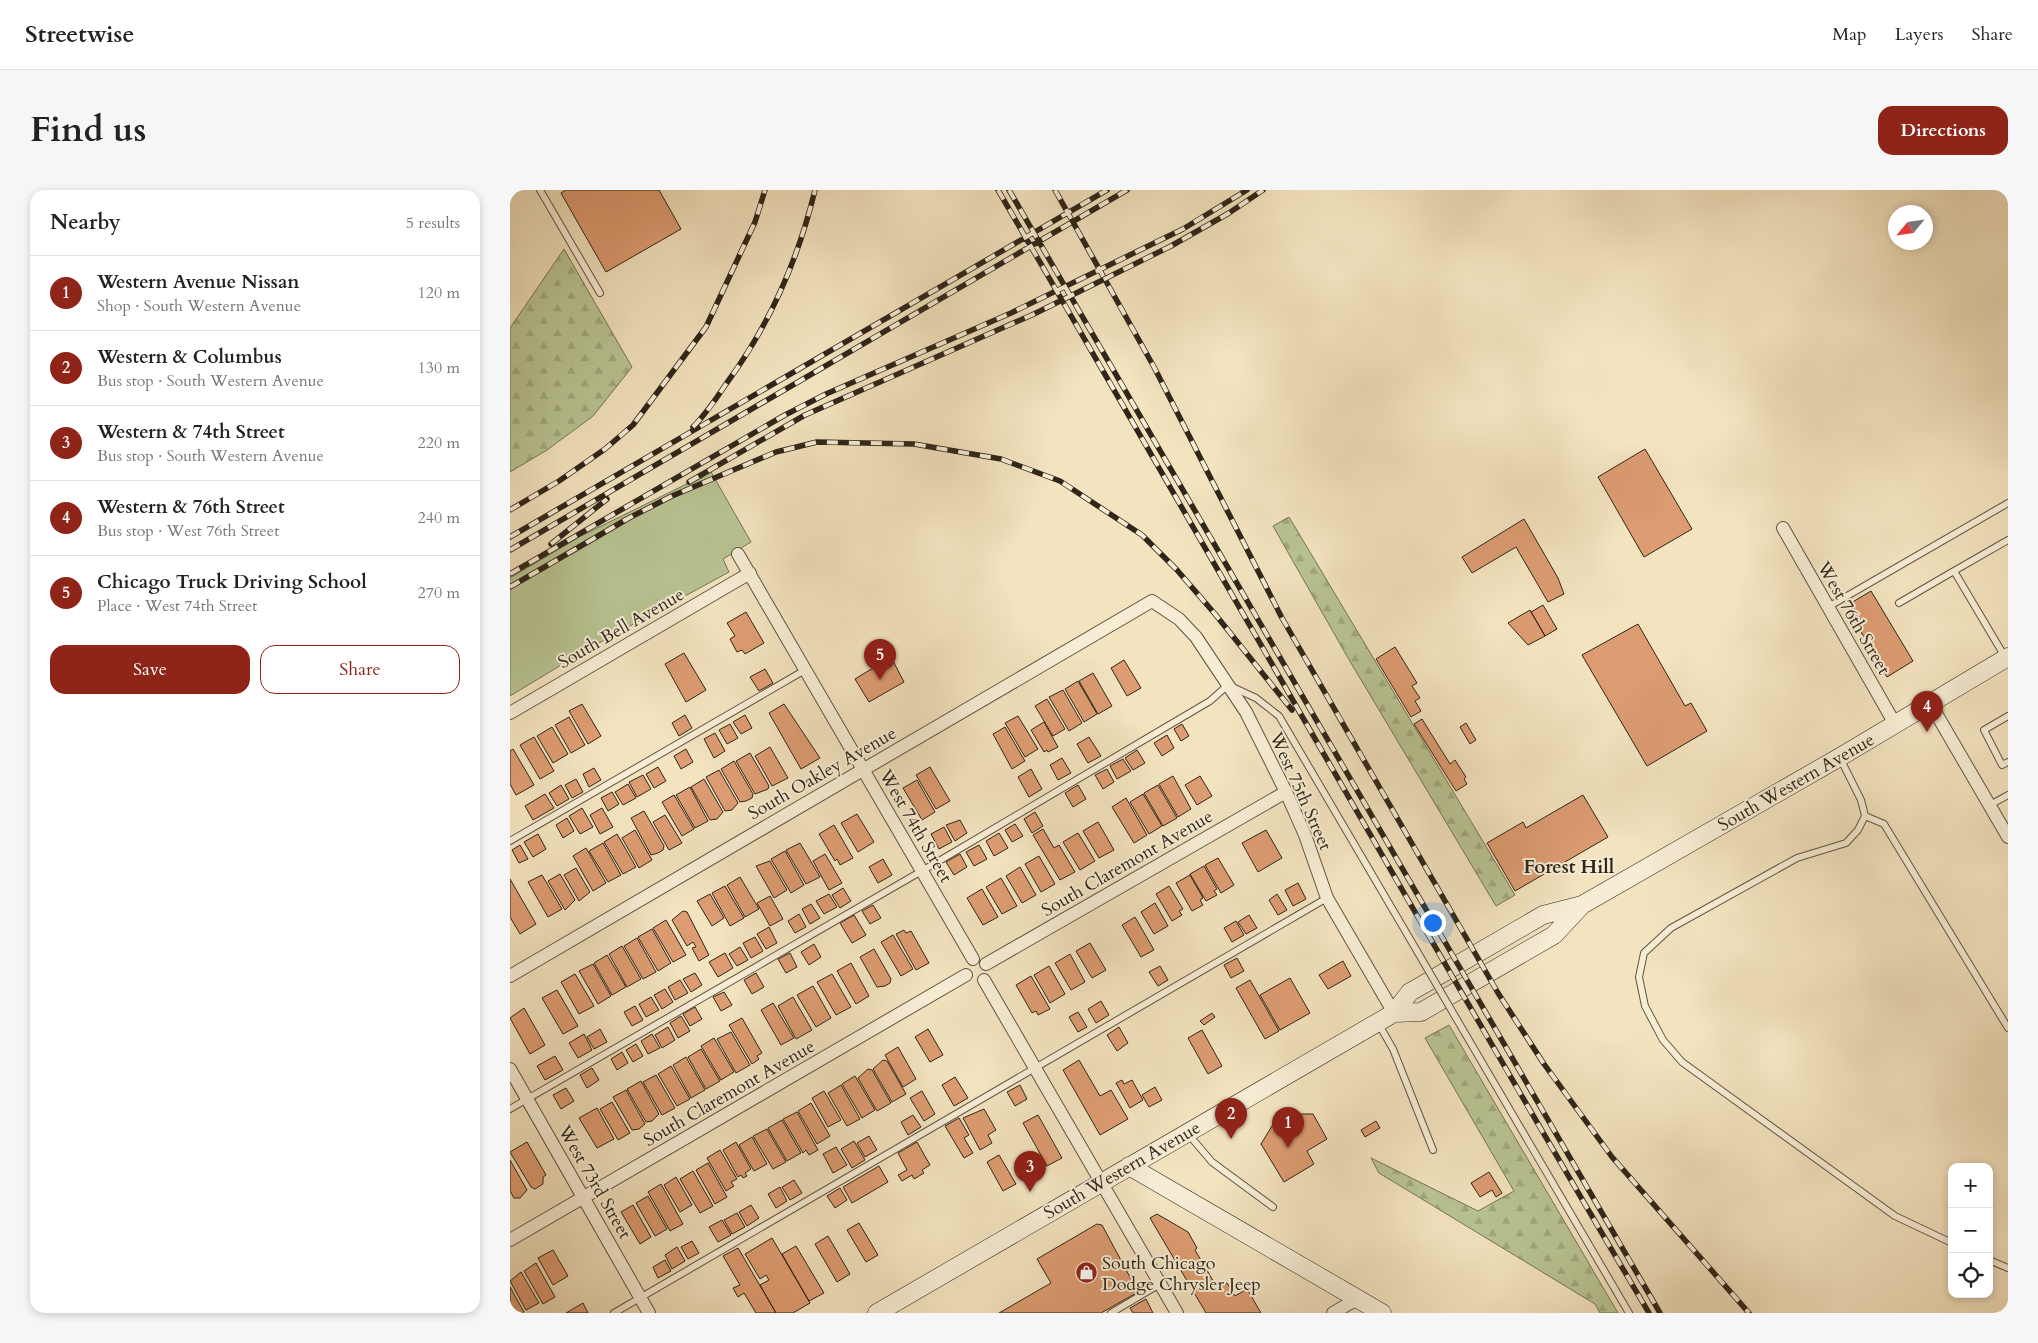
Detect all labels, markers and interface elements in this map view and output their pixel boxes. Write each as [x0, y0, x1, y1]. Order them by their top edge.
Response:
text: Streetwise [25, 18, 134, 51]
text: Map [1832, 22, 1867, 47]
text: Layers [1895, 22, 1944, 47]
text: Share [1972, 22, 2013, 47]
text: Find us [30, 106, 146, 154]
button: Directions [1878, 106, 2008, 155]
north arrow [1888, 205, 1933, 250]
text: Nearby [50, 208, 121, 237]
text: 5 results [406, 212, 460, 234]
text: Western Avenue Nissan [97, 269, 300, 295]
text: 1 [62, 282, 70, 304]
text: 120 m [418, 282, 460, 304]
text: Shop · South Western Avenue [97, 295, 301, 317]
text: Western & Columbus [97, 344, 282, 370]
text: 2 [62, 357, 70, 379]
text: 130 m [418, 357, 460, 379]
text: Bus stop · South Western Avenue [97, 370, 324, 392]
text: Western & 74th Street [97, 419, 285, 445]
text: 3 [62, 432, 70, 454]
text: 220 m [418, 432, 460, 454]
text: Bus stop · South Western Avenue [97, 445, 324, 467]
text: Western & 76th Street [97, 494, 285, 520]
text: 4 [62, 507, 70, 529]
text: 240 m [418, 507, 460, 529]
text: Bus stop · West 76th Street [97, 520, 279, 542]
street label: West 76th Street [1811, 556, 1896, 680]
text: Chicago Truck Driving School [97, 569, 367, 595]
text: 5 [62, 582, 70, 604]
text: 270 m [418, 582, 460, 604]
street label: South Bell Avenue [554, 582, 689, 675]
text: Place · West 74th Street [97, 595, 257, 617]
pin: 5 [864, 639, 896, 680]
button: Save [50, 645, 250, 694]
button: Share [260, 645, 460, 694]
pin: 4 [1911, 691, 1943, 732]
street label: South Oakley Avenue [743, 721, 901, 826]
street label: West 75th Street [1263, 727, 1338, 854]
street label: South Western Avenue [1713, 727, 1879, 838]
street label: West 74th Street [873, 764, 958, 888]
street label: South Claremont Avenue [1037, 804, 1217, 923]
district label: Forest Hill [1524, 854, 1615, 880]
your location [1420, 910, 1446, 936]
street label: South Claremont Avenue [639, 1034, 819, 1153]
pin: 2 [1215, 1098, 1247, 1139]
pin: 1 [1272, 1107, 1304, 1148]
street label: South Western Avenue [1039, 1115, 1205, 1226]
street label: West 73rd Street [551, 1120, 637, 1244]
pin: 3 [1014, 1151, 1046, 1192]
map controls [1948, 1163, 1993, 1298]
button: + [1948, 1163, 1993, 1208]
button: − [1948, 1208, 1993, 1253]
place label: South Chicago Dodge Chrysler Jeep [1102, 1251, 1261, 1297]
button: locate [1948, 1253, 1993, 1298]
shop icon: South Chicago Dodge Chrysler Jeep [1074, 1261, 1098, 1285]

